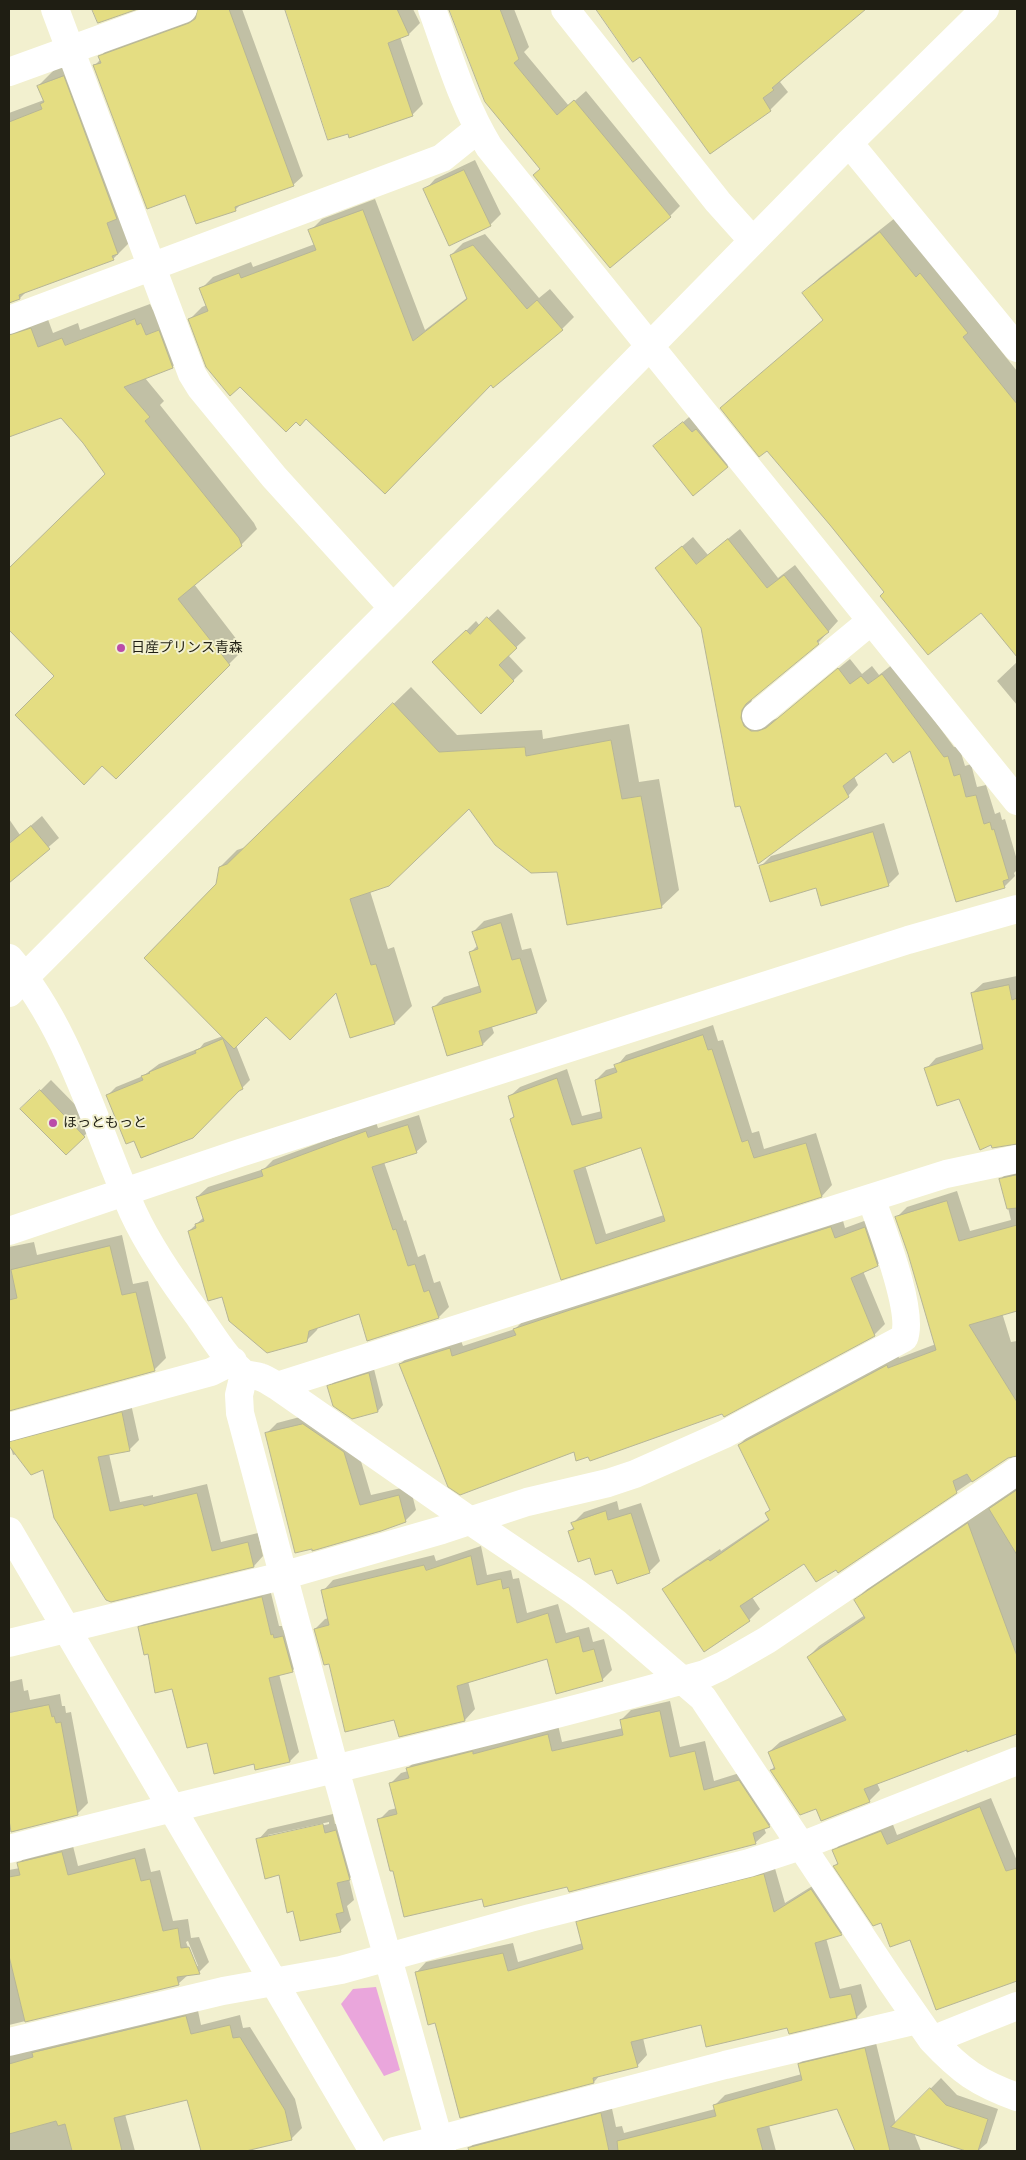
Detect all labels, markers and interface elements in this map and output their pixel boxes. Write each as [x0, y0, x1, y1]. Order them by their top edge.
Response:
place label: 日産プリンス青森 [131, 640, 243, 656]
marker: 日産プリンス青森 [115, 642, 127, 654]
place label: ほっともっと [63, 1115, 147, 1131]
marker: ほっともっと [47, 1117, 59, 1129]

